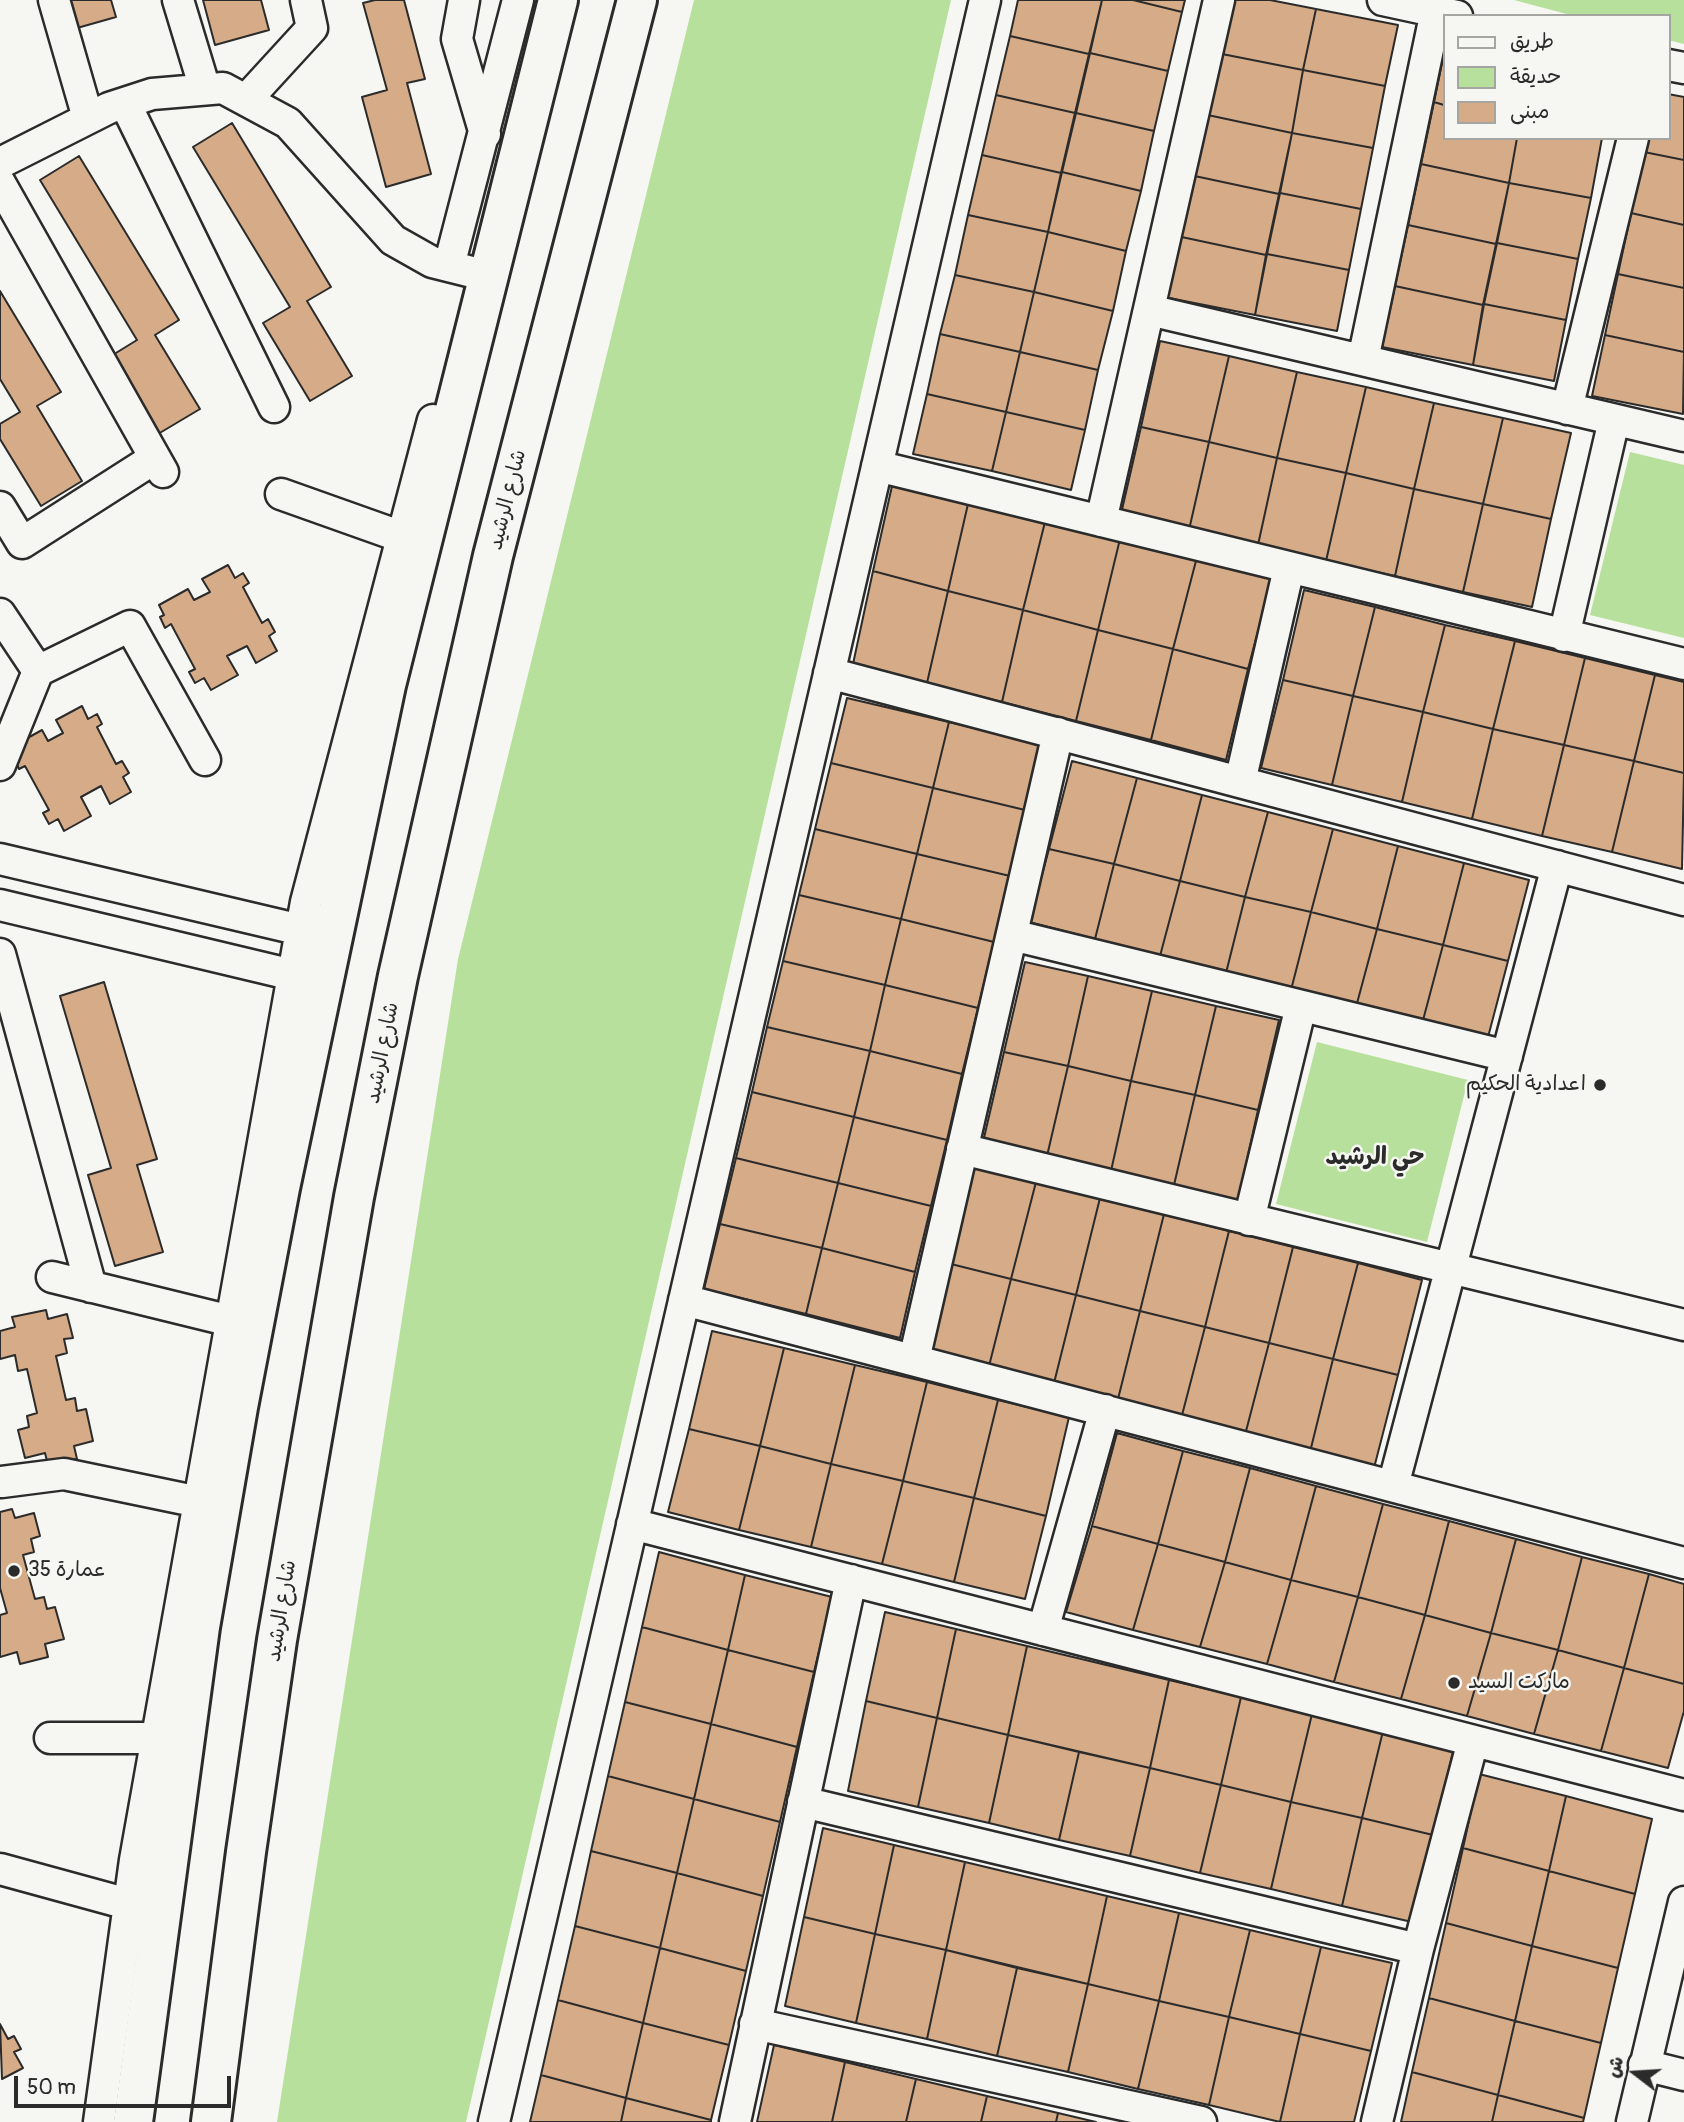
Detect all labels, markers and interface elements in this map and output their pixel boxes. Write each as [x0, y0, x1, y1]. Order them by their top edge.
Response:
legend [1442, 14, 1670, 140]
text: طريق [1510, 28, 1554, 55]
text: حديقة [1510, 63, 1561, 90]
text: مبنى [1510, 98, 1549, 125]
street label: شارع الرشيد [483, 447, 533, 553]
street label: شارع الرشيد [361, 1000, 405, 1106]
place label: اعدادية الحكيم [1466, 1072, 1586, 1098]
marker: اعدادية الحكيم [1592, 1077, 1608, 1093]
district label: حي الرشيد [1326, 1144, 1424, 1172]
place label: عمارة 35 [28, 1558, 106, 1584]
street label: شارع الرشيد [262, 1558, 302, 1664]
marker: عمارة 35 [6, 1563, 22, 1579]
place label: ماركت السيد [1468, 1670, 1570, 1696]
marker: ماركت السيد [1446, 1675, 1462, 1691]
north arrow [1600, 2038, 1670, 2108]
text: ش [1600, 2053, 1629, 2080]
scale bar [18, 2062, 234, 2106]
text: 50 m [27, 2074, 76, 2101]

